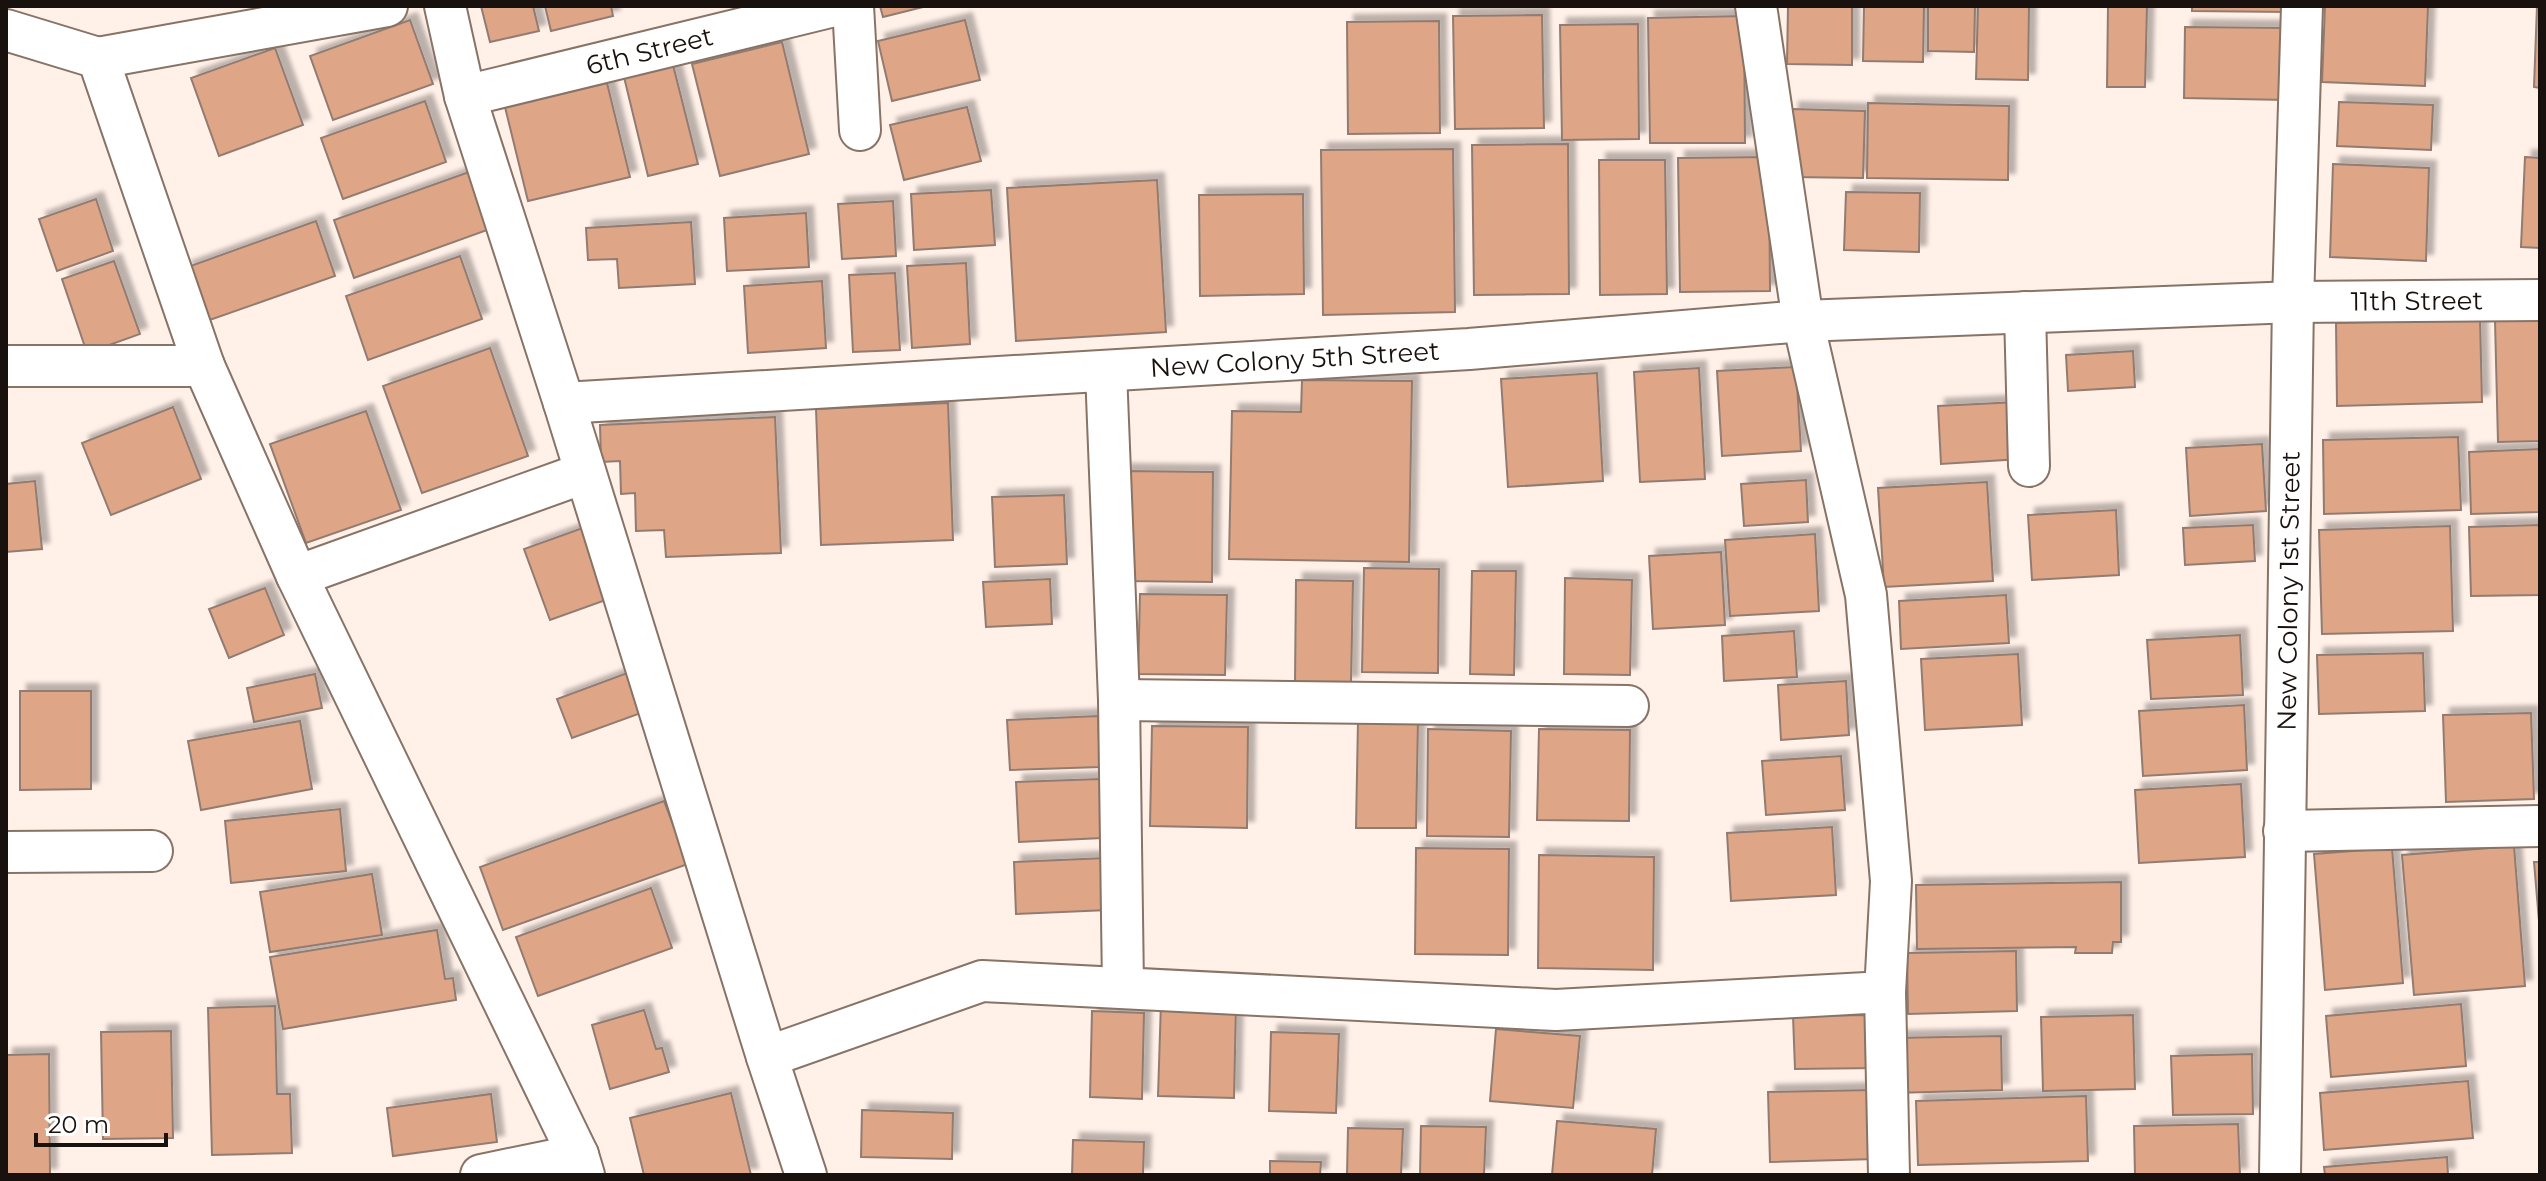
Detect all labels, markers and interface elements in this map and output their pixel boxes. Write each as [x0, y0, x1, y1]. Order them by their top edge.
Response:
street label: 6th Street [583, 20, 716, 82]
street label: 11th Street [2351, 284, 2483, 318]
street label: New Colony 5th Street [1149, 335, 1440, 384]
street label: New Colony 1st Street [2271, 451, 2307, 731]
scale bar [36, 1097, 166, 1147]
text: 20 m [48, 1110, 109, 1139]

